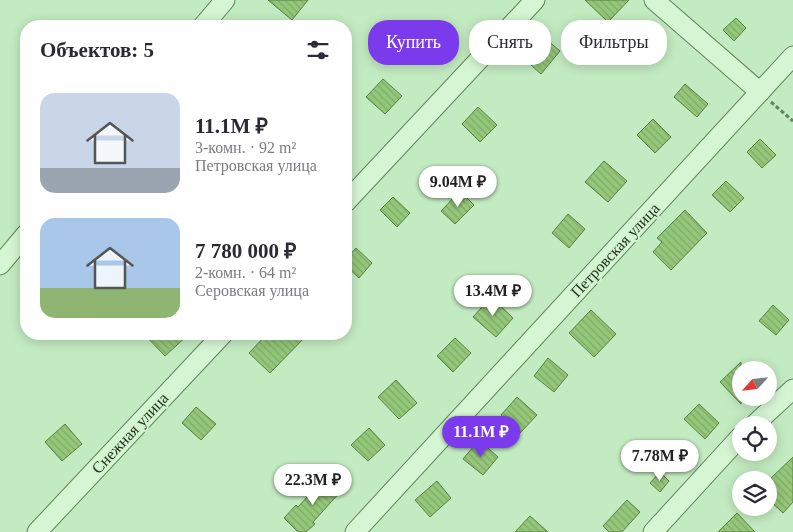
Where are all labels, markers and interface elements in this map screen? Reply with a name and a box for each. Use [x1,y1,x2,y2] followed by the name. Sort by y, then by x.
[368,20,459,65] chip: Купить
[469,20,551,65] chip: Снять
[561,20,667,65] chip: Фильтры
[304,36,332,64] icon: filters
[40,38,154,62] text: Объектов: 5
[80,113,140,173] icon: home
[195,114,268,138] text: 11.1M ₽
[195,139,296,156] text: 3-комн. · 92 m²
[195,157,317,174] text: Петровская улица
[412,166,504,208] pin: 9.04M ₽
[430,173,486,190] text: 9.04M ₽
[567,200,664,301] street label: Петровская улица
[80,238,140,298] icon: home
[195,239,296,263] text: 7 780 000 ₽
[195,264,296,281] text: 2-комн. · 64 m²
[447,274,539,317] pin: 13.4M ₽
[195,282,309,299] text: Серовская улица
[465,282,521,299] text: 13.4M ₽
[732,361,778,406] north arrow
[732,361,777,516] map controls
[88,389,172,477] street label: Снежная улица
[435,416,527,458] pin: 11.1M ₽
[732,416,777,461] button: locate
[453,423,509,440] text: 11.1M ₽
[614,440,706,482] pin: 7.78M ₽
[632,447,688,464] text: 7.78M ₽
[267,464,359,506] pin: 22.3M ₽
[285,471,341,488] text: 22.3M ₽
[732,471,777,516] button: layers

